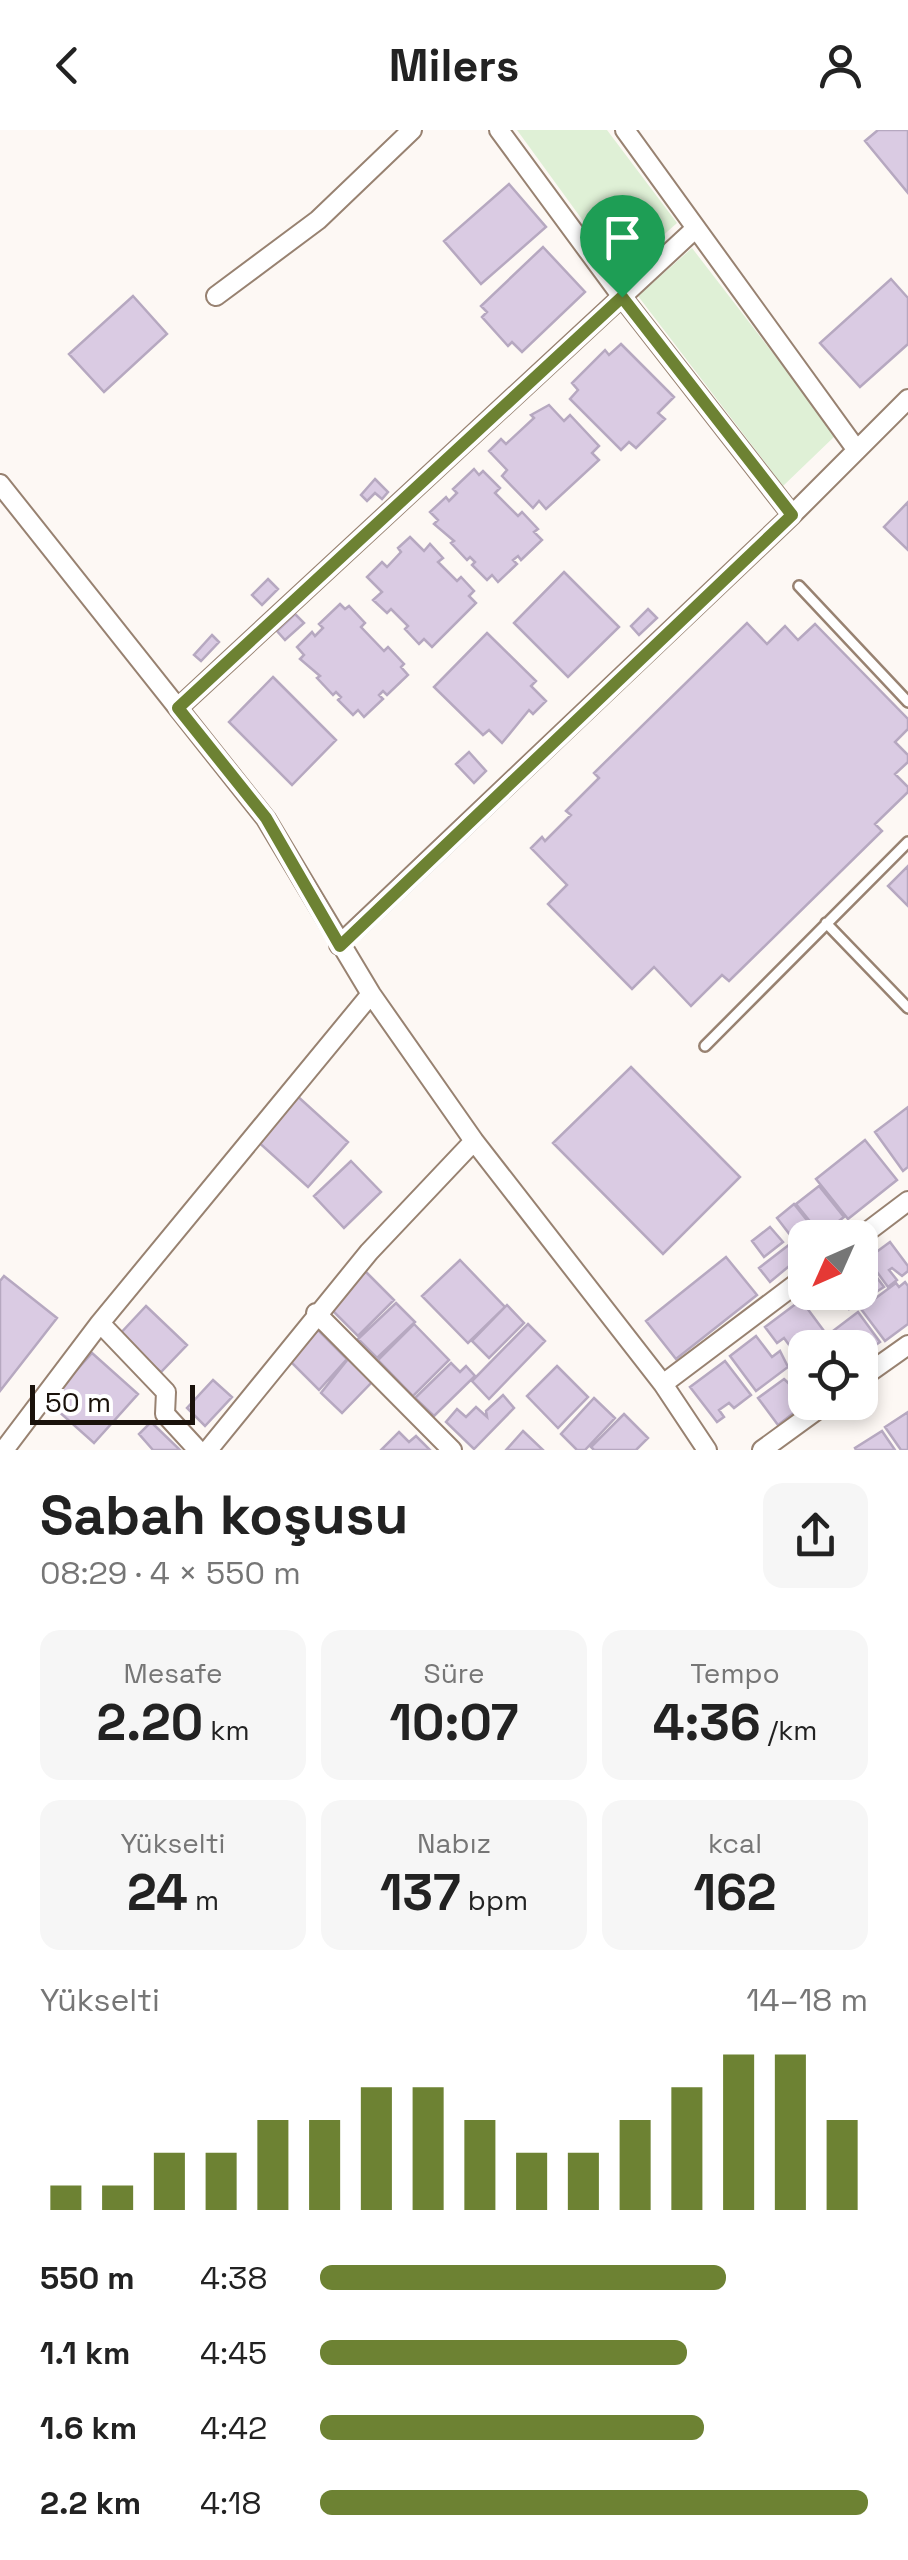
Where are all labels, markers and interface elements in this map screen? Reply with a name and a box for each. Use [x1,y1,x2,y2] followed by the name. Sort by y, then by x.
[389,37,519,94] text: Milers
[40,38,95,93] icon: back
[813,38,868,93] icon: person
[580,195,665,298] pin
[595,210,650,265] icon: arrive
[788,1220,878,1310] north arrow
[788,1220,878,1420] map controls
[788,1330,878,1420] button: locate
[30,1380,195,1424] scale bar
[45,1384,111,1420] text: 50 m
[40,1480,408,1550] text: Sabah koşusu
[763,1483,868,1588] button: share
[40,1553,301,1593] text: 08:29 · 4 × 550 m
[124,1655,222,1691] text: Mesafe
[424,1655,484,1691] text: Süre
[690,1655,780,1691] text: Tempo
[96,1691,203,1755] text: 2.20
[390,1691,519,1755] text: 10:07
[653,1691,761,1755] text: 4:36
[203,1712,250,1748] text: km
[761,1712,817,1748] text: /km
[121,1825,225,1861] text: Yükselti
[417,1825,491,1861] text: Nabız
[708,1825,762,1861] text: kcal
[127,1861,188,1925] text: 24
[380,1861,461,1925] text: 137
[694,1861,777,1925] text: 162
[188,1882,219,1918] text: m
[461,1882,528,1918] text: bpm
[40,1980,160,2020] text: Yükselti
[746,1980,868,2020] text: 14–18 m
[40,2258,135,2298] text: 550 m
[200,2258,267,2298] text: 4:38
[40,2333,130,2373] text: 1.1 km
[200,2333,267,2373] text: 4:45
[40,2408,137,2448] text: 1.6 km
[200,2408,267,2448] text: 4:42
[40,2483,141,2523] text: 2.2 km
[200,2483,261,2523] text: 4:18

